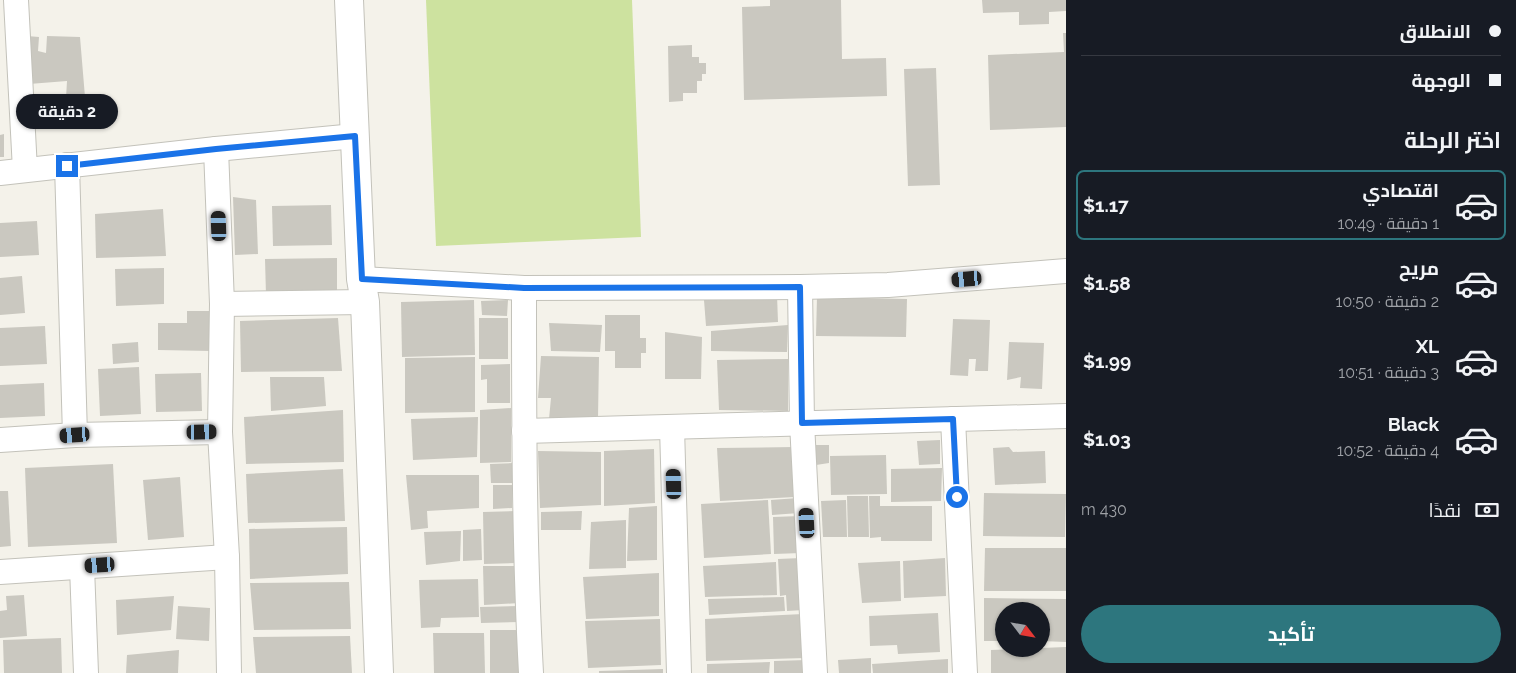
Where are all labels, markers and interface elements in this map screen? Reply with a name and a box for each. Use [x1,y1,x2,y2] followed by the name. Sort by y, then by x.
[1400,20,1471,42] text: الانطلاق
[1411,69,1471,91] text: الوجهة
[16,94,118,128] callout: 2 دقيقة
[38,102,96,121] text: 2 دقيقة
[1404,127,1501,153] text: اختر الرحلة
[56,155,78,177] route end
[1363,179,1439,201] text: اقتصادي
[1454,183,1499,228] icon: car
[1083,194,1129,216] text: $1.17
[210,211,227,241] car
[1337,214,1439,233] text: 1 دقيقة · 10:49
[1399,257,1439,279] text: مريح
[1454,261,1499,306] icon: car
[951,270,982,288] car
[1083,272,1131,294] text: $1.58
[1336,292,1439,311] text: 2 دقيقة · 10:50
[1416,335,1439,357] text: XL
[1454,339,1499,384] icon: car
[1083,350,1131,372] text: $1.99
[1338,363,1439,382] text: 3 دقيقة · 10:51
[1388,413,1439,435] text: Black
[1454,417,1499,462] icon: car
[186,424,217,440] car
[59,426,90,444] car
[1083,428,1131,450] text: $1.03
[1337,441,1439,460] text: 4 دقيقة · 10:52
[665,469,682,499] car
[946,486,968,508] route start
[1473,496,1501,524] icon: cash
[1429,499,1461,521] text: نقدًا
[1081,500,1127,519] text: 430 m
[798,508,815,538] car
[84,556,115,574] car
[995,602,1050,658] north arrow
[995,602,1050,657] map controls
[1081,605,1501,663] button: تأكيد

